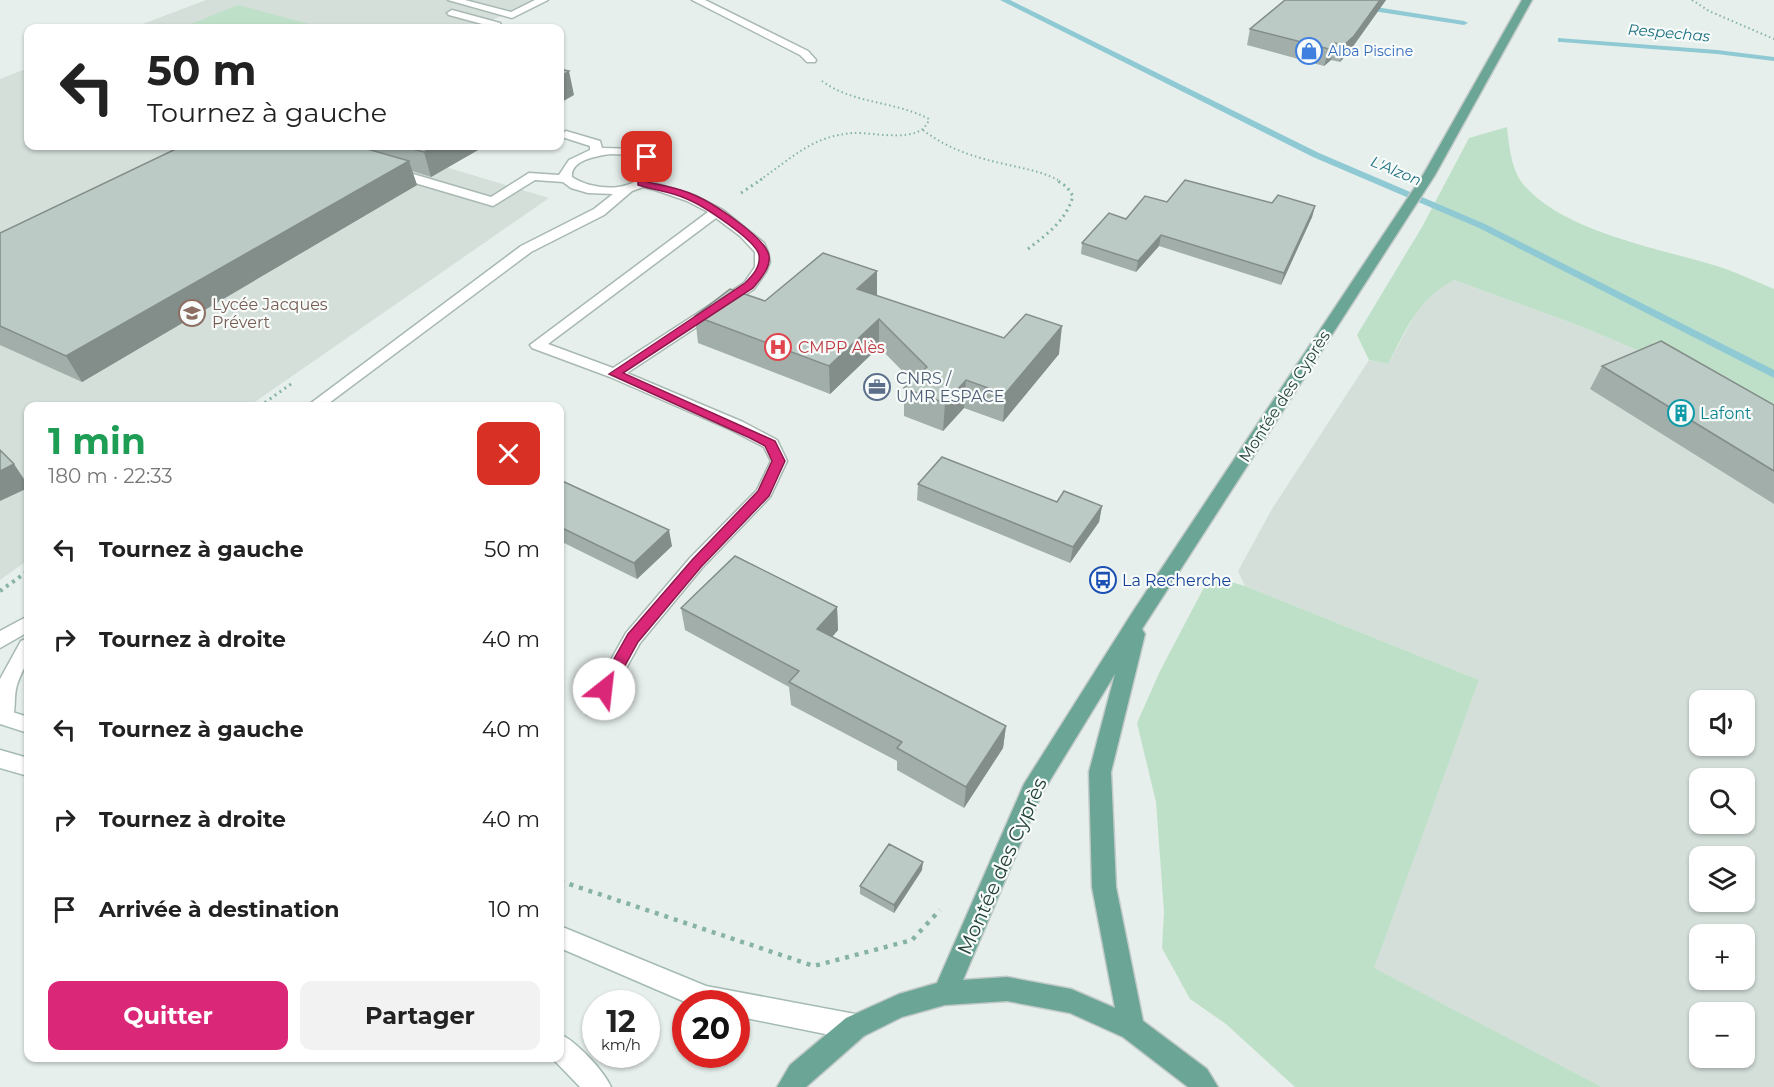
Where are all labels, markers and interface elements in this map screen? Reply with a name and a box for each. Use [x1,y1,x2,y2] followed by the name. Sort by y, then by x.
[1627,19,1712,46] water label: Respechas
[1294,36,1324,66] shop icon: Alba Piscine
[1328,42,1413,60] place label: Alba Piscine
[147,44,256,96] text: 50 m
[48,48,126,126] icon: left
[147,96,387,129] text: Tournez à gauche
[621,131,672,182] pin
[630,140,663,173] icon: arrive
[1368,151,1424,190] water label: L'Alzon
[212,295,328,332] place label: Lycée Jacques Prévert
[177,298,207,328] school or university icon: Lycée Jacques Prévert
[1235,327,1334,466] street label: Montée des Cyprès
[763,332,793,362] hospital icon: CMPP Alès
[798,338,885,357] place label: CMPP Alès
[896,369,1004,406] place label: CNRS / UMR ESPACE
[862,372,892,402] office icon: CNRS / UMR ESPACE
[1666,398,1696,428] building icon: Lafont
[1700,404,1752,423] place label: Lafont
[48,419,146,463] text: 1 min
[477,422,540,485] button: close
[48,464,173,488] text: 180 m · 22:33
[48,533,81,566] icon: left
[99,536,304,563] text: Tournez à gauche
[484,536,540,563] text: 50 m
[1088,565,1118,595] bus stop icon: La Recherche
[1122,571,1231,590] place label: La Recherche
[48,623,81,656] icon: right
[99,626,286,653] text: Tournez à droite
[482,626,540,653] text: 40 m
[572,657,636,721] position arrow
[1689,690,1755,1068] map controls
[1689,690,1755,756] button: sound
[48,713,81,746] icon: left
[99,716,304,743] text: Tournez à gauche
[482,716,540,743] text: 40 m
[1689,768,1755,834] button: search
[952,774,1052,958] street label: Montée des Cyprès
[48,803,81,836] icon: right
[99,806,286,833] text: Tournez à droite
[482,806,540,833] text: 40 m
[1689,846,1755,912] button: layers
[48,893,81,926] icon: arrive
[99,896,339,923] text: Arrivée à destination
[488,896,540,923] text: 10 m
[1689,924,1755,990] button: +
[48,981,288,1050] button: Quitter
[300,981,540,1050] button: Partager
[672,990,750,1068] speed limit sign: 20
[1689,1002,1755,1068] button: −
[606,1003,636,1040] text: 12
[601,1035,641,1054] text: km/h

